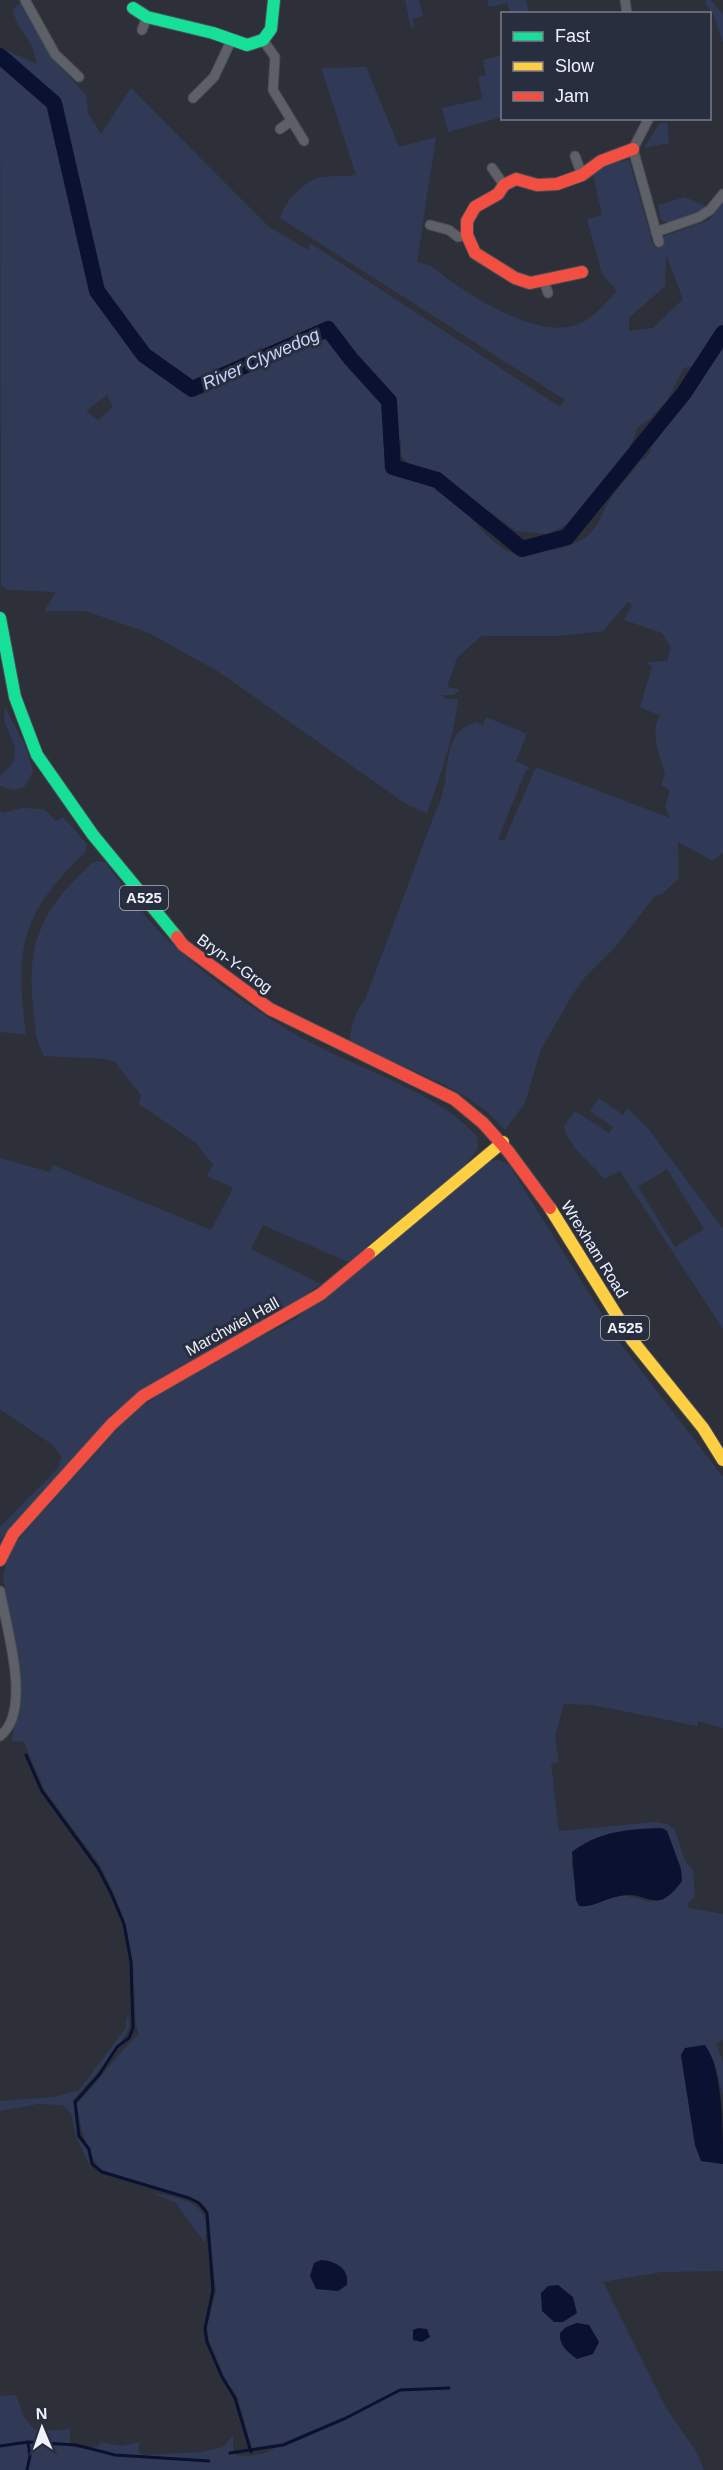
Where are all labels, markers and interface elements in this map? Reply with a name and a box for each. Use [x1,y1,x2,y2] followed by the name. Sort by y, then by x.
[501,12,711,120] legend
[555,26,590,46] text: Fast
[555,56,595,76] text: Slow
[555,86,589,106] text: Jam
[199,324,323,394] water label: River Clywedog
[120,886,168,910] road number: A525
[194,931,275,996] street label: Bryn-Y-Grog
[558,1198,631,1301] street label: Wrexham Road
[183,1294,282,1359] street label: Marchwiel Hall
[601,1316,649,1340] road number: A525
[12,2398,72,2458] north arrow
[35,2405,48,2422] text: N

